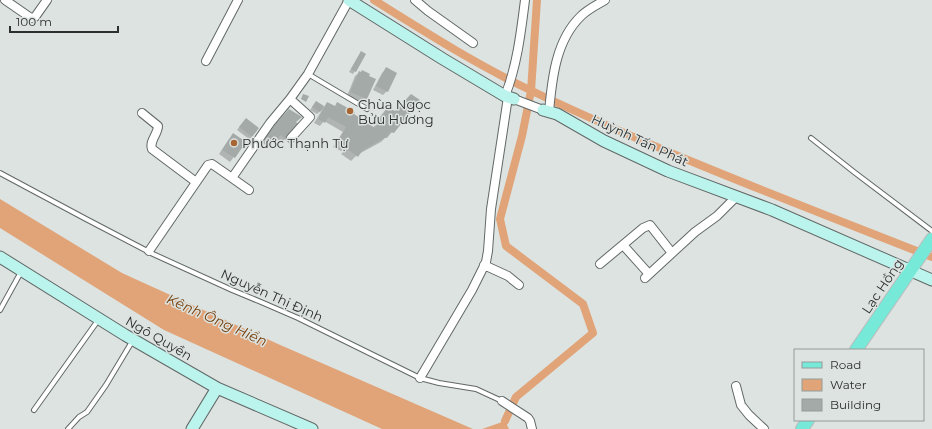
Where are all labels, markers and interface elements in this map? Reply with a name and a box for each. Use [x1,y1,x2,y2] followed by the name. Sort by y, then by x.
[10,8,118,34] scale bar
[16,14,52,29] text: 100 m
[358,96,434,127] place label: Chùa Ngọc Bửu Hương
[345,106,355,116] marker: Chùa Ngọc Bửu Hương
[589,110,691,170] street label: Huỳnh Tấn Phát
[242,135,349,151] place label: Phước Thạnh Tự
[229,138,239,148] marker: Phước Thạnh Tự
[858,256,906,316] street label: Lạc Hồng
[218,265,326,325] street label: Nguyễn Thị Định
[164,290,270,350] water label: Kênh Ông Hiển
[123,313,195,363] street label: Ngô Quyền
[794,349,924,421] legend
[830,357,861,372] text: Road
[830,377,867,392] text: Water
[830,397,881,412] text: Building

